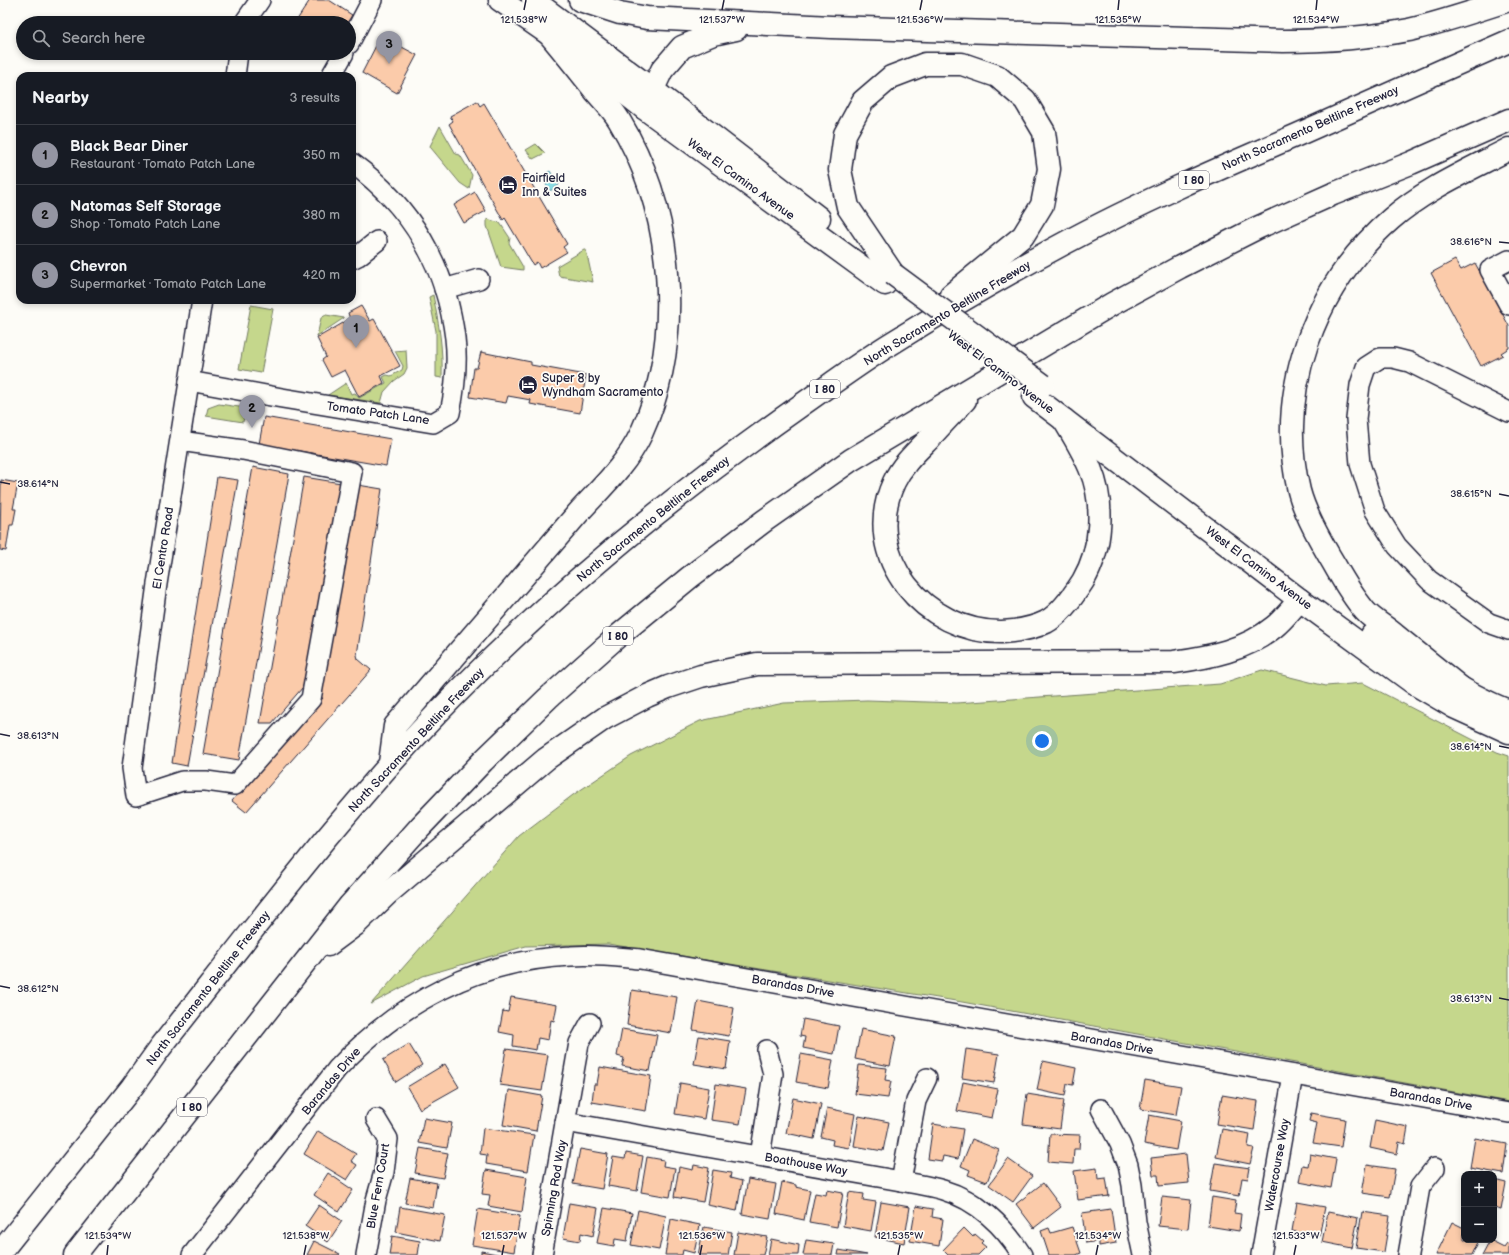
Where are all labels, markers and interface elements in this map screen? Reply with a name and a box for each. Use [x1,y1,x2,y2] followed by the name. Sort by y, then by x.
[501,14,547,26] text: 121.538°W
[699,14,745,26] text: 121.537°W
[897,14,943,26] text: 121.536°W
[1095,14,1141,26] text: 121.535°W
[1293,14,1339,26] text: 121.534°W
[16,16,356,60] search box
[30,27,52,49] icon: search
[62,29,145,48] text: Search here
[376,31,402,64] pin: 3
[1219,82,1402,174] street label: North Sacramento Beltline Freeway
[32,88,89,108] text: Nearby
[289,90,340,106] text: 3 results
[684,135,797,223] street label: West El Camino Avenue
[70,137,188,156] text: Black Bear Diner
[42,147,48,163] text: 1
[303,147,340,163] text: 350 m
[70,156,255,172] text: Restaurant · Tomato Patch Lane
[522,171,587,200] place label: Fairfield Inn & Suites
[1179,171,1209,189] road number: I 80
[497,174,519,196] hotel icon: Fairfield Inn & Suites
[70,197,221,216] text: Natomas Self Storage
[41,207,49,223] text: 2
[303,207,340,223] text: 380 m
[70,216,220,232] text: Shop · Tomato Patch Lane
[1450,236,1492,248] text: 38.616°N
[70,257,127,276] text: Chevron
[861,257,1034,369] street label: North Sacramento Beltline Freeway
[41,267,49,283] text: 3
[302,267,340,283] text: 420 m
[70,276,266,292] text: Supermarket · Tomato Patch Lane
[343,315,369,348] pin: 1
[945,328,1057,417] street label: West El Camino Avenue
[542,371,664,400] place label: Super 8 by Wyndham Sacramento
[517,374,539,396] hotel icon: Super 8 by Wyndham Sacramento
[810,380,840,398] road number: I 80
[239,395,265,428] pin: 2
[326,399,430,428] street label: Tomato Patch Lane
[574,453,733,586] street label: North Sacramento Beltline Freeway
[17,478,59,490] text: 38.614°N
[1450,488,1492,500] text: 38.615°N
[150,506,177,590] street label: El Centro Road
[1203,524,1315,613] street label: West El Camino Avenue
[603,627,633,645] road number: I 80
[345,665,488,816] street label: North Sacramento Beltline Freeway
[17,730,59,742] text: 38.613°N
[1032,731,1052,751] your location
[1450,741,1492,753] text: 38.614°N
[143,908,274,1069] street label: North Sacramento Beltline Freeway
[750,972,835,1001] street label: Barandas Drive
[17,983,59,995] text: 38.612°N
[1450,993,1492,1005] text: 38.613°N
[1069,1029,1154,1058] street label: Barandas Drive
[299,1044,364,1118] street label: Barandas Drive
[1388,1085,1473,1114] street label: Barandas Drive
[177,1098,207,1116] road number: I 80
[1262,1117,1293,1213] street label: Watercourse Way
[539,1138,570,1238] street label: Spinning Rod Way
[364,1142,393,1230] street label: Blue Fern Court
[763,1150,849,1179] street label: Boathouse Way
[1461,1171,1497,1243] map controls
[1461,1171,1497,1207] button: +
[1461,1207,1497,1243] button: −
[85,1230,131,1242] text: 121.539°W
[283,1230,329,1242] text: 121.538°W
[481,1230,527,1242] text: 121.537°W
[679,1230,725,1242] text: 121.536°W
[877,1230,923,1242] text: 121.535°W
[1075,1230,1121,1242] text: 121.534°W
[1273,1230,1320,1242] text: 121.533°W

